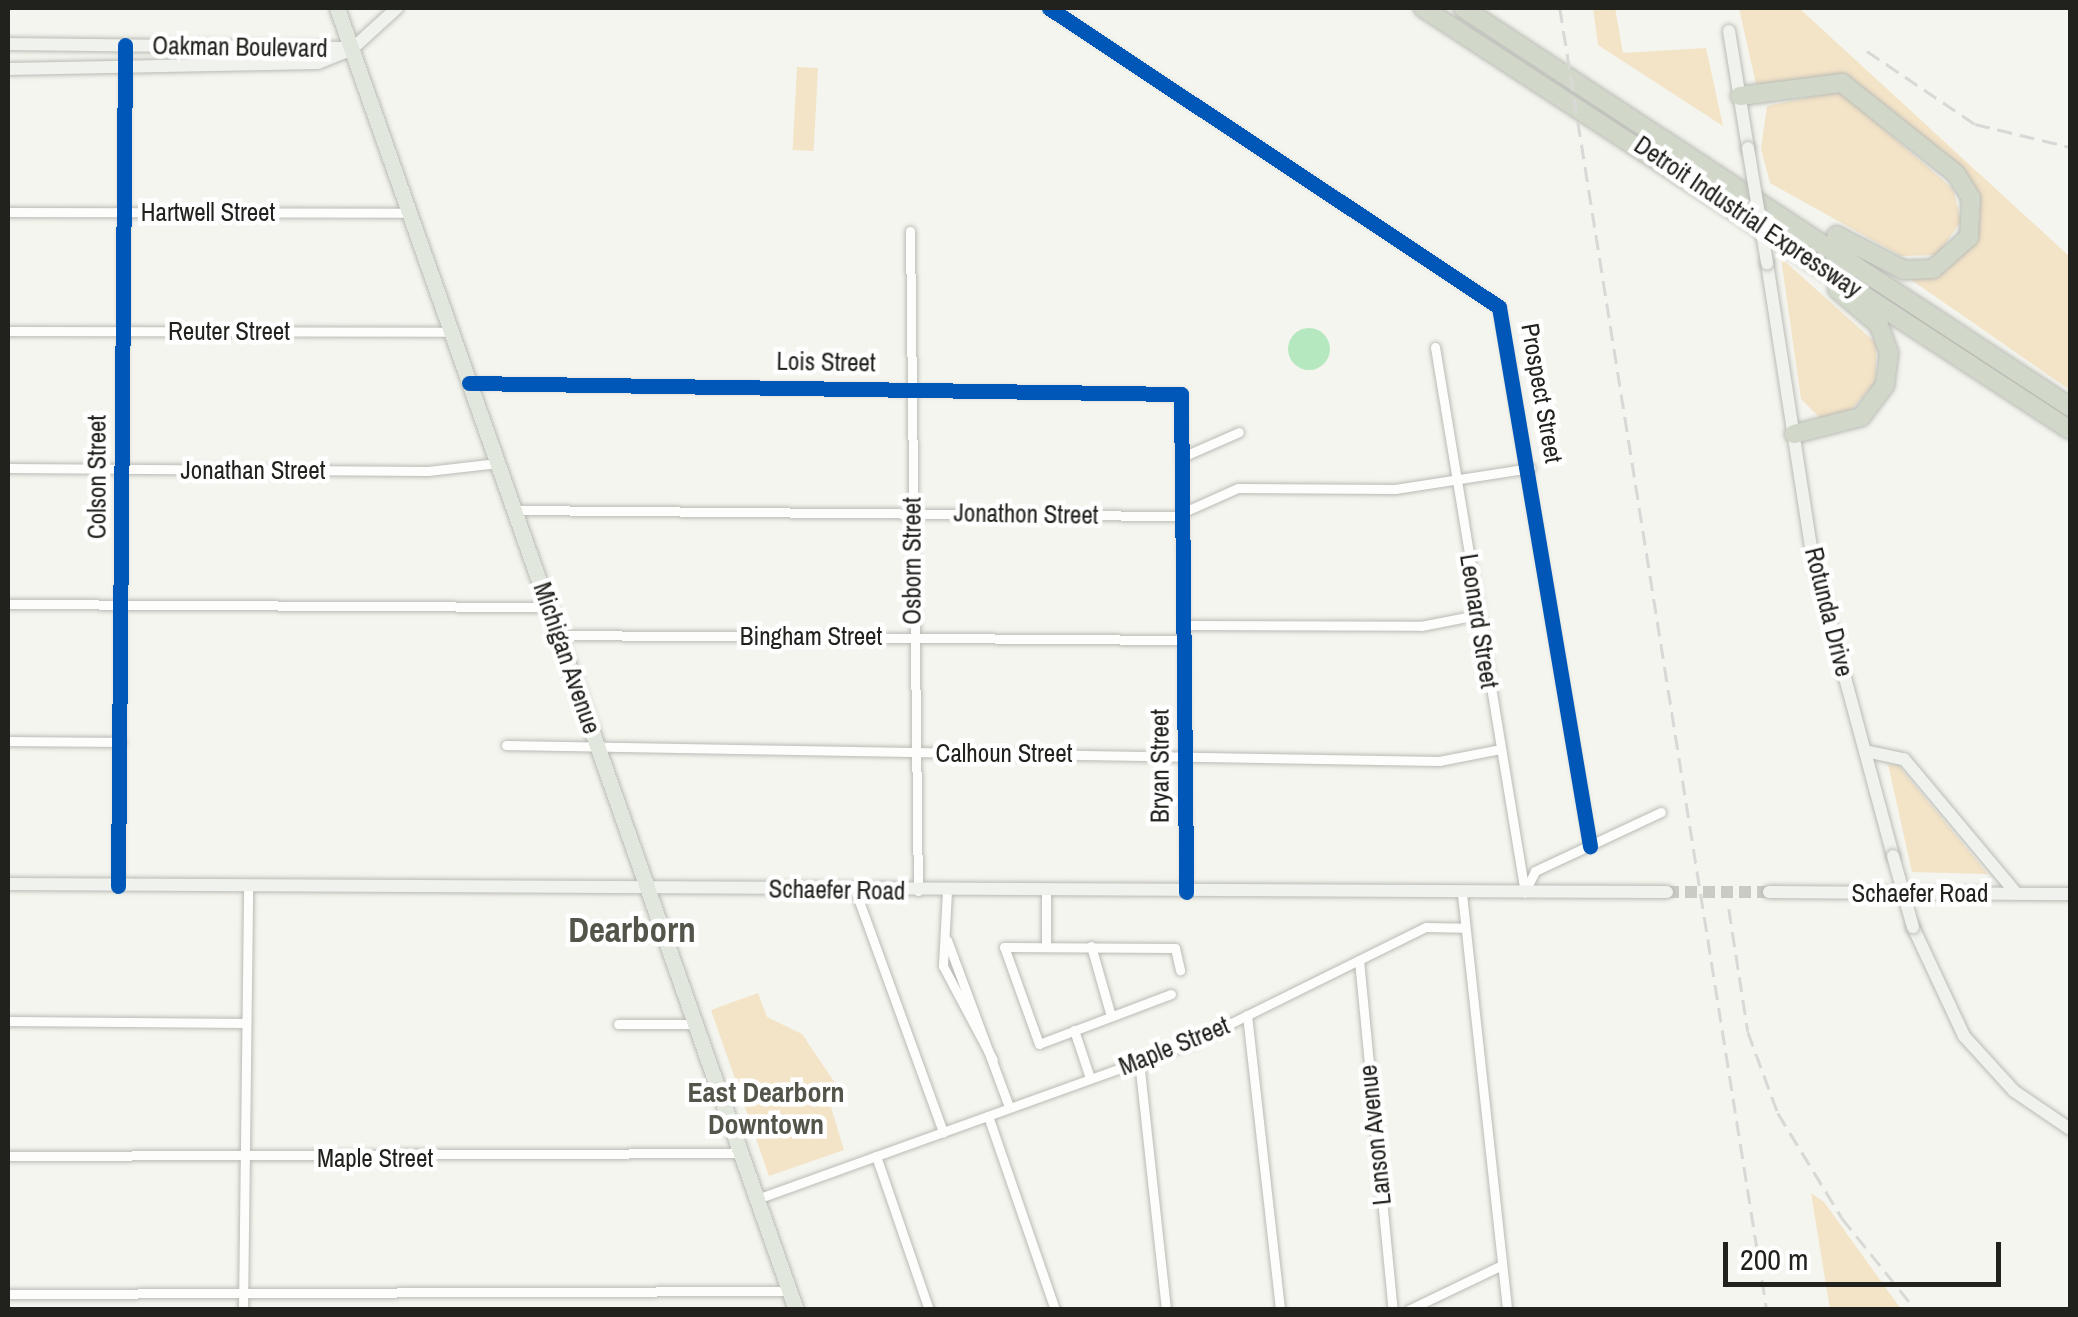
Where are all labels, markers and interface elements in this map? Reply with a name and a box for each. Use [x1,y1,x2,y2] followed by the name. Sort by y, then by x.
[152,30,328,64] street label: Oakman Boulevard
[1629,130,1867,304] street label: Detroit Industrial Expressway
[141,197,275,227] street label: Hartwell Street
[168,316,290,346] street label: Reuter Street
[1515,321,1569,465] street label: Prospect Street
[776,346,876,378] street label: Lois Street
[82,415,112,539] street label: Colson Street
[181,455,325,485] street label: Jonathan Street
[897,497,927,625] street label: Osborn Street
[953,498,1099,530] street label: Jonathon Street
[1798,544,1860,680] street label: Rotunda Drive
[1454,552,1504,690] street label: Leonard Street
[527,578,607,738] street label: Michigan Avenue
[740,621,882,651] street label: Bingham Street
[1145,709,1175,823] street label: Bryan Street
[936,738,1072,768] street label: Calhoun Street
[768,874,906,906] street label: Schaefer Road
[1852,878,1988,908] street label: Schaefer Road
[568,909,696,951] district label: Dearborn
[1114,1010,1234,1082] street label: Maple Street
[1353,1063,1397,1207] street label: Lanson Avenue
[688,1075,844,1141] district label: East Dearborn Downtown
[317,1143,433,1173] street label: Maple Street
[1728,1222,2006,1284] scale bar
[1740,1239,1808,1279] text: 200 m

